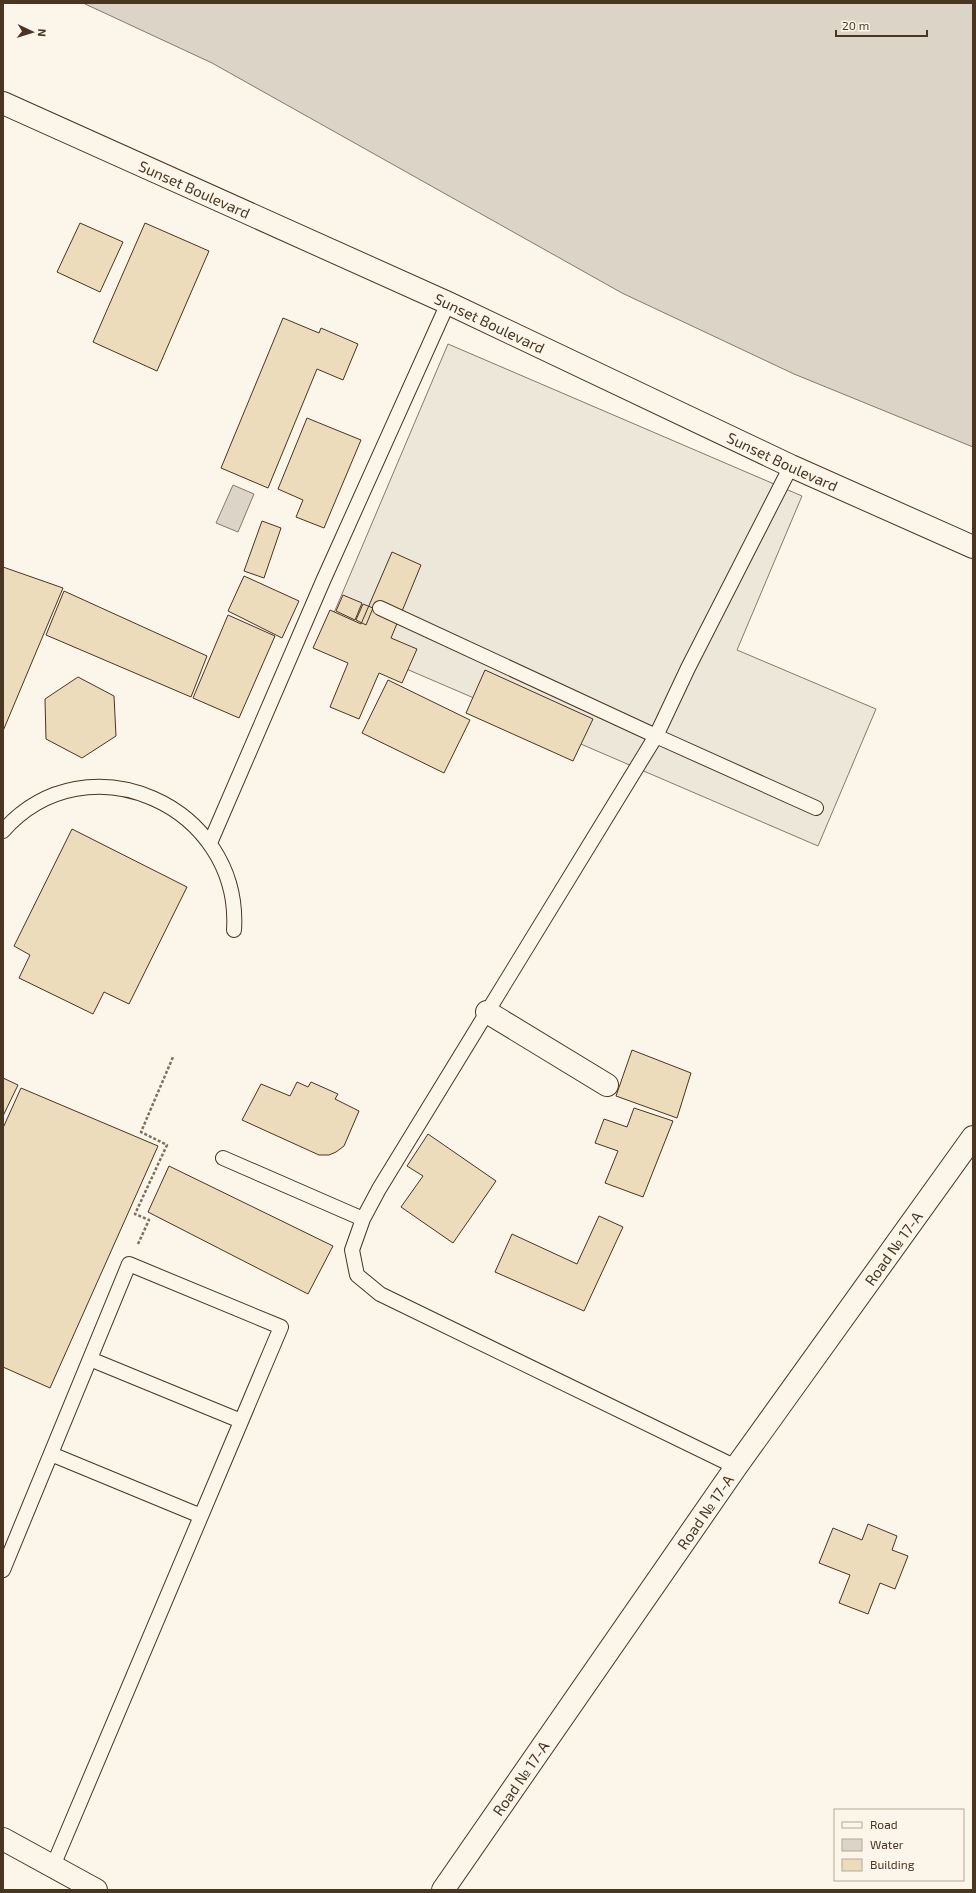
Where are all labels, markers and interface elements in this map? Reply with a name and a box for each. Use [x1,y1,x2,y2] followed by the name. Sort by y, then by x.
[12,12,52,52] north arrow
[836,12,927,38] scale bar
[842,18,869,32] text: 20 m
[36,28,49,37] text: N
[136,156,253,222] street label: Sunset Boulevard
[432,289,548,357] street label: Sunset Boulevard
[724,428,841,495] street label: Sunset Boulevard
[861,1207,926,1289] street label: Road № 17-A
[673,1471,737,1553] street label: Road № 17-A
[488,1737,553,1819] street label: Road № 17-A
[834,1809,964,1881] legend
[870,1817,898,1831] text: Road
[870,1837,904,1851] text: Water
[870,1857,915,1871] text: Building

